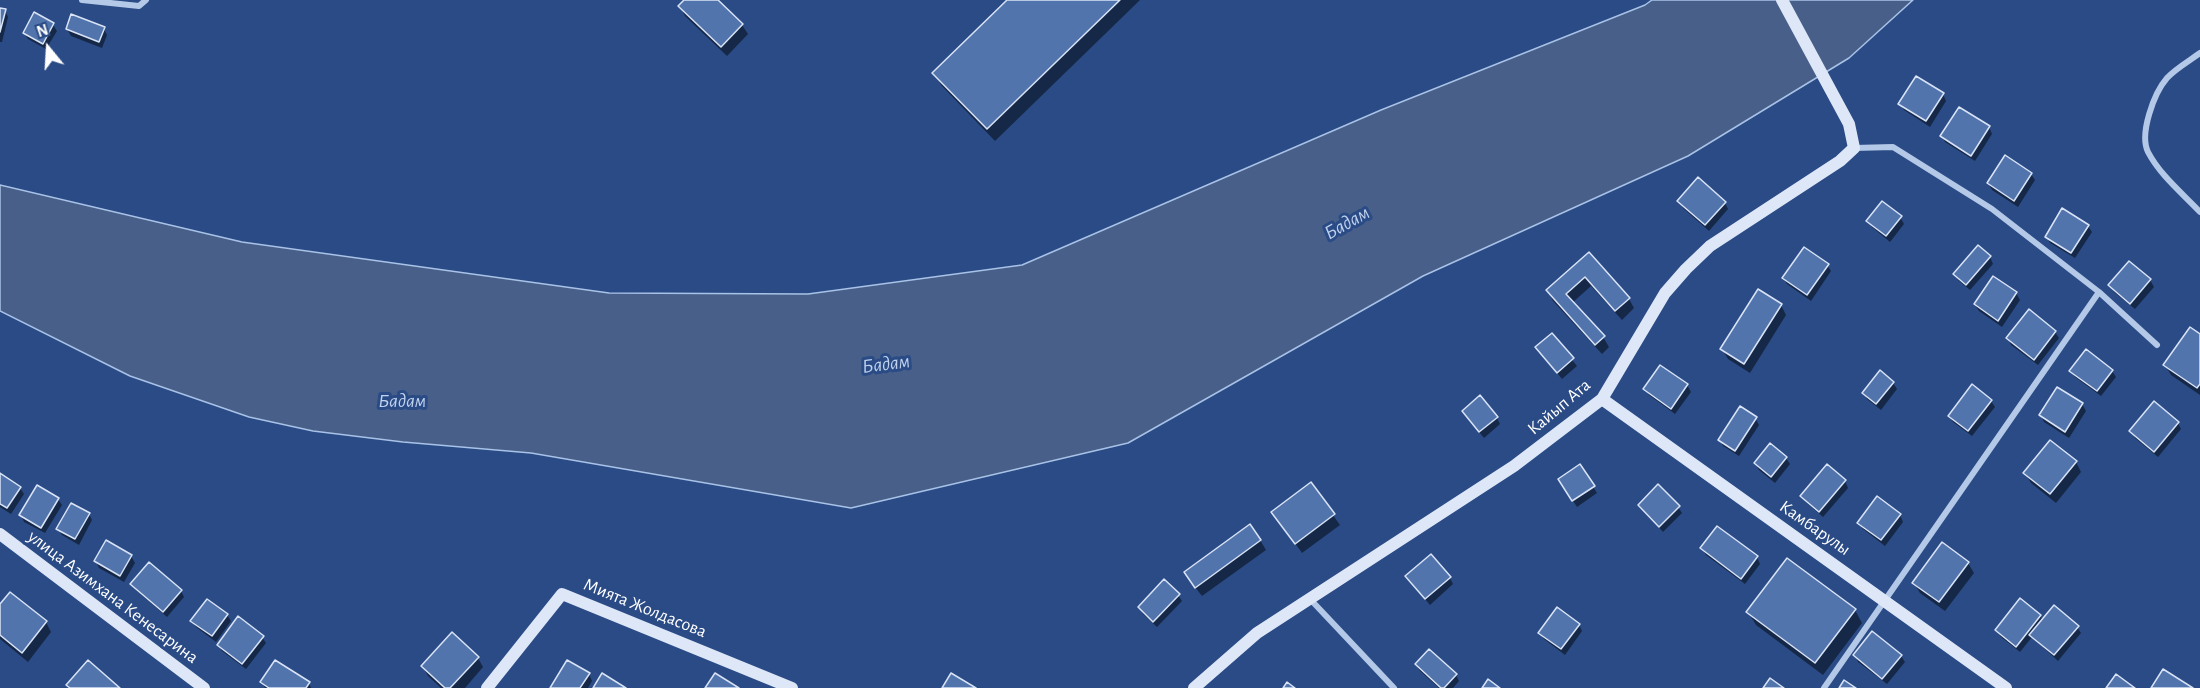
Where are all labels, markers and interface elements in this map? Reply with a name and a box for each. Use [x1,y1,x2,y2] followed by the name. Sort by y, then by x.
[18,18,78,78] north arrow
[35,22,50,40] text: N
[1320,201,1374,245] water label: Бадам
[861,349,911,379] water label: Бадам
[1523,374,1595,440] street label: Кайып Ата
[378,389,426,413] water label: Бадам
[1775,496,1855,560] street label: Камбарулы
[23,526,203,668] street label: улица Азимхана Кенесарина
[580,573,710,643] street label: Мията Жолдасова

